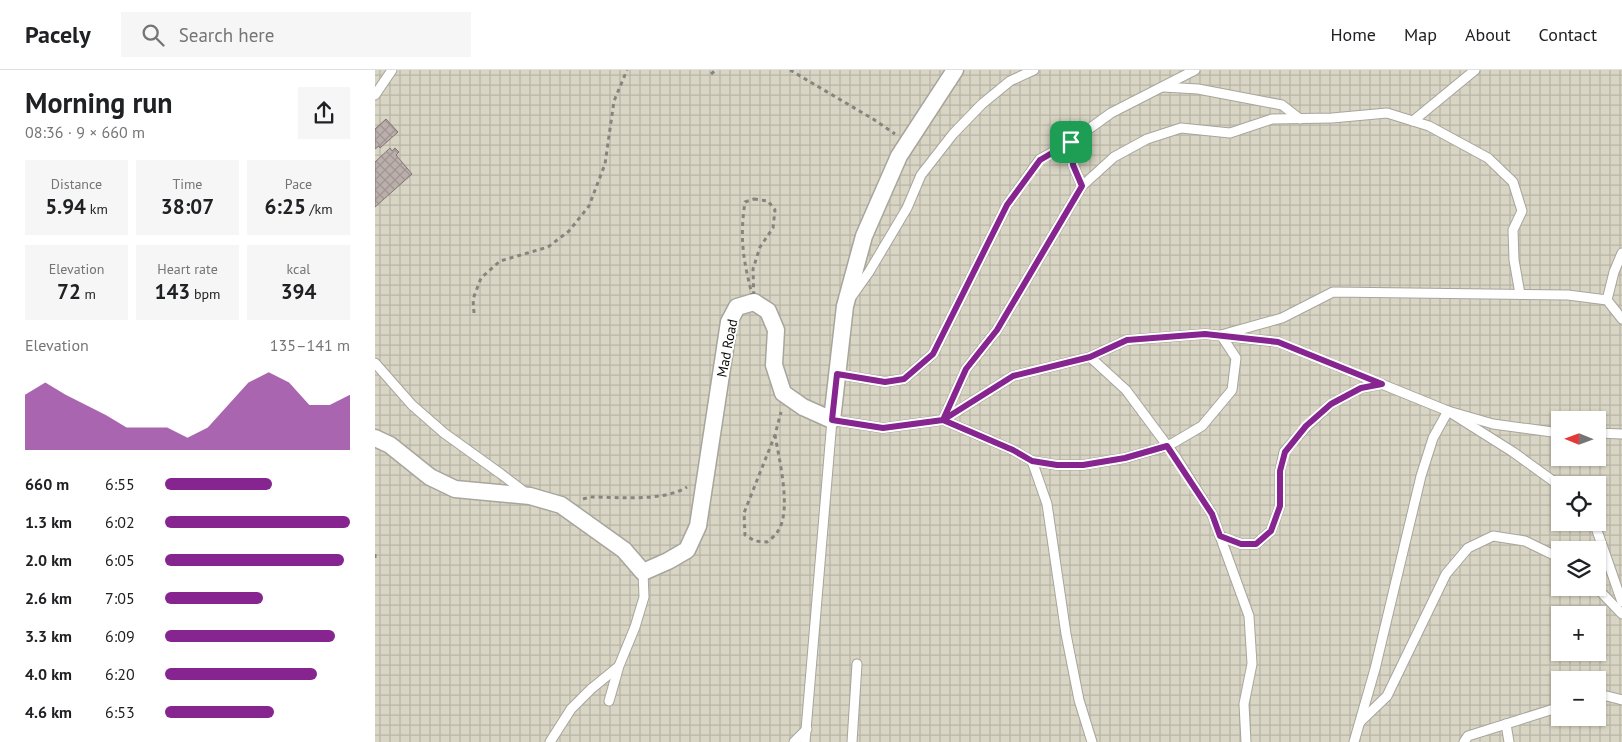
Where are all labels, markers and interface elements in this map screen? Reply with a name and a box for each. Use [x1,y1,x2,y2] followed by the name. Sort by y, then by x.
[121,12,471,57] search box
[25,19,91,50] text: Pacely
[139,21,167,49] icon: search
[179,23,274,47] text: Search here
[1330,23,1376,46] text: Home
[1404,23,1437,46] text: Map
[1465,23,1511,46] text: About
[1539,23,1597,46] text: Contact
[25,84,173,121] text: Morning run
[298,87,350,139] button: share
[1050,121,1092,163] pin
[25,122,145,142] text: 08:36 · 9 × 660 m
[1057,128,1085,156] icon: arrive
[51,175,102,193] text: Distance
[172,175,203,193] text: Time
[285,175,312,193] text: Pace
[45,193,86,220] text: 5.94
[161,193,214,220] text: 38:07
[264,193,306,220] text: 6:25
[86,200,108,218] text: km
[306,200,333,218] text: /km
[49,260,104,278] text: Elevation
[157,260,218,278] text: Heart rate
[287,260,310,278] text: kcal
[57,278,81,305] text: 72
[155,278,190,305] text: 143
[281,278,316,305] text: 394
[81,285,96,303] text: m
[190,285,220,303] text: bpm
[713,317,741,379] street label: Mad Road
[25,335,89,355] text: Elevation
[270,335,350,355] text: 135–141 m
[1551,411,1606,466] north arrow
[1551,411,1606,726] map controls
[25,474,69,494] text: 660 m
[105,474,135,494] text: 6:55
[1551,476,1606,531] button: locate
[25,512,72,532] text: 1.3 km
[105,512,135,532] text: 6:02
[1551,541,1606,596] button: layers
[25,550,72,570] text: 2.0 km
[105,550,135,570] text: 6:05
[25,588,72,608] text: 2.6 km
[105,588,135,608] text: 7:05
[1551,606,1606,661] button: +
[25,626,72,646] text: 3.3 km
[105,626,135,646] text: 6:09
[25,664,72,684] text: 4.0 km
[105,664,135,684] text: 6:20
[1551,671,1606,726] button: −
[25,702,72,722] text: 4.6 km
[105,702,135,722] text: 6:53

